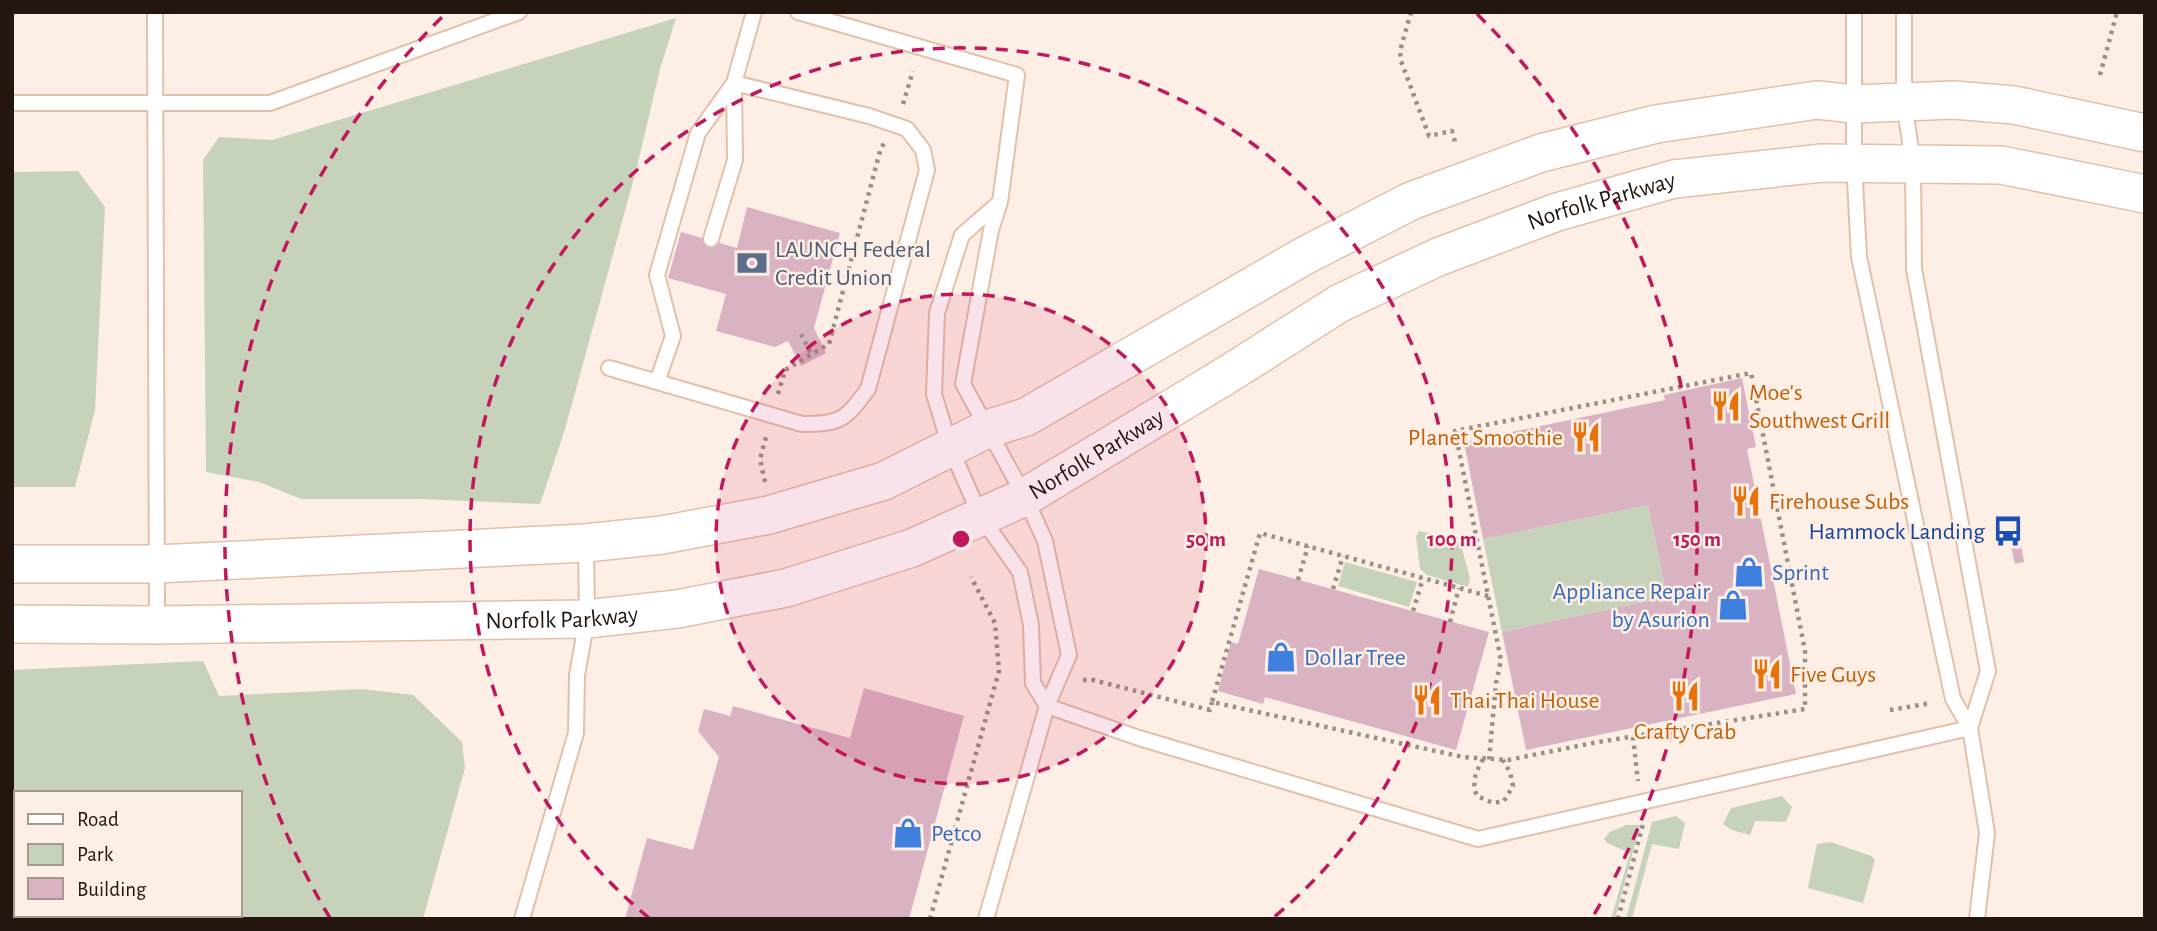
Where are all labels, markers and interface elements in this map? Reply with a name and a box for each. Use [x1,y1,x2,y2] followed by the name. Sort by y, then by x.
[1524,168,1678,235] street label: Norfolk Parkway
[775,238,931,290] place label: LAUNCH Federal Credit Union
[735,246,769,280] bank icon: LAUNCH Federal Credit Union
[1749,381,1890,433] place label: Moe's Southwest Grill
[1709,389,1743,423] restaurant icon: Moe's Southwest Grill
[1025,405,1168,505] street label: Norfolk Parkway
[1569,420,1603,454] restaurant icon: Planet Smoothie
[1408,426,1563,450] place label: Planet Smoothie
[1729,484,1763,518] restaurant icon: Firehouse Subs
[1769,490,1909,514] place label: Firehouse Subs
[1991,514,2025,548] bus stop icon: Hammock Landing
[1809,520,1985,544] place label: Hammock Landing
[949,527,973,551] centre of rings
[1186,529,1226,550] text: 50 m
[1427,529,1477,550] text: 100 m
[1673,529,1721,550] text: 150 m
[1732,555,1766,589] shop icon: Sprint
[1772,561,1829,585] place label: Sprint
[1553,580,1710,632] place label: Appliance Repair by Asurion
[1716,588,1750,622] shop icon: Appliance Repair by Asurion
[485,602,640,633] street label: Norfolk Parkway
[1264,640,1298,674] shop icon: Dollar Tree
[1304,646,1406,670] place label: Dollar Tree
[1750,657,1784,691] restaurant icon: Five Guys
[1790,663,1876,687] place label: Five Guys
[1668,679,1702,713] restaurant icon: Crafty Crab
[1410,683,1444,717] restaurant icon: Thai Thai House
[1450,689,1600,713] place label: Thai Thai House
[1634,720,1736,744] place label: Crafty Crab
[14,791,242,917] legend
[77,809,119,830] text: Road
[891,816,925,850] shop icon: Petco
[931,822,982,846] place label: Petco
[77,844,114,865] text: Park
[77,879,147,900] text: Building

